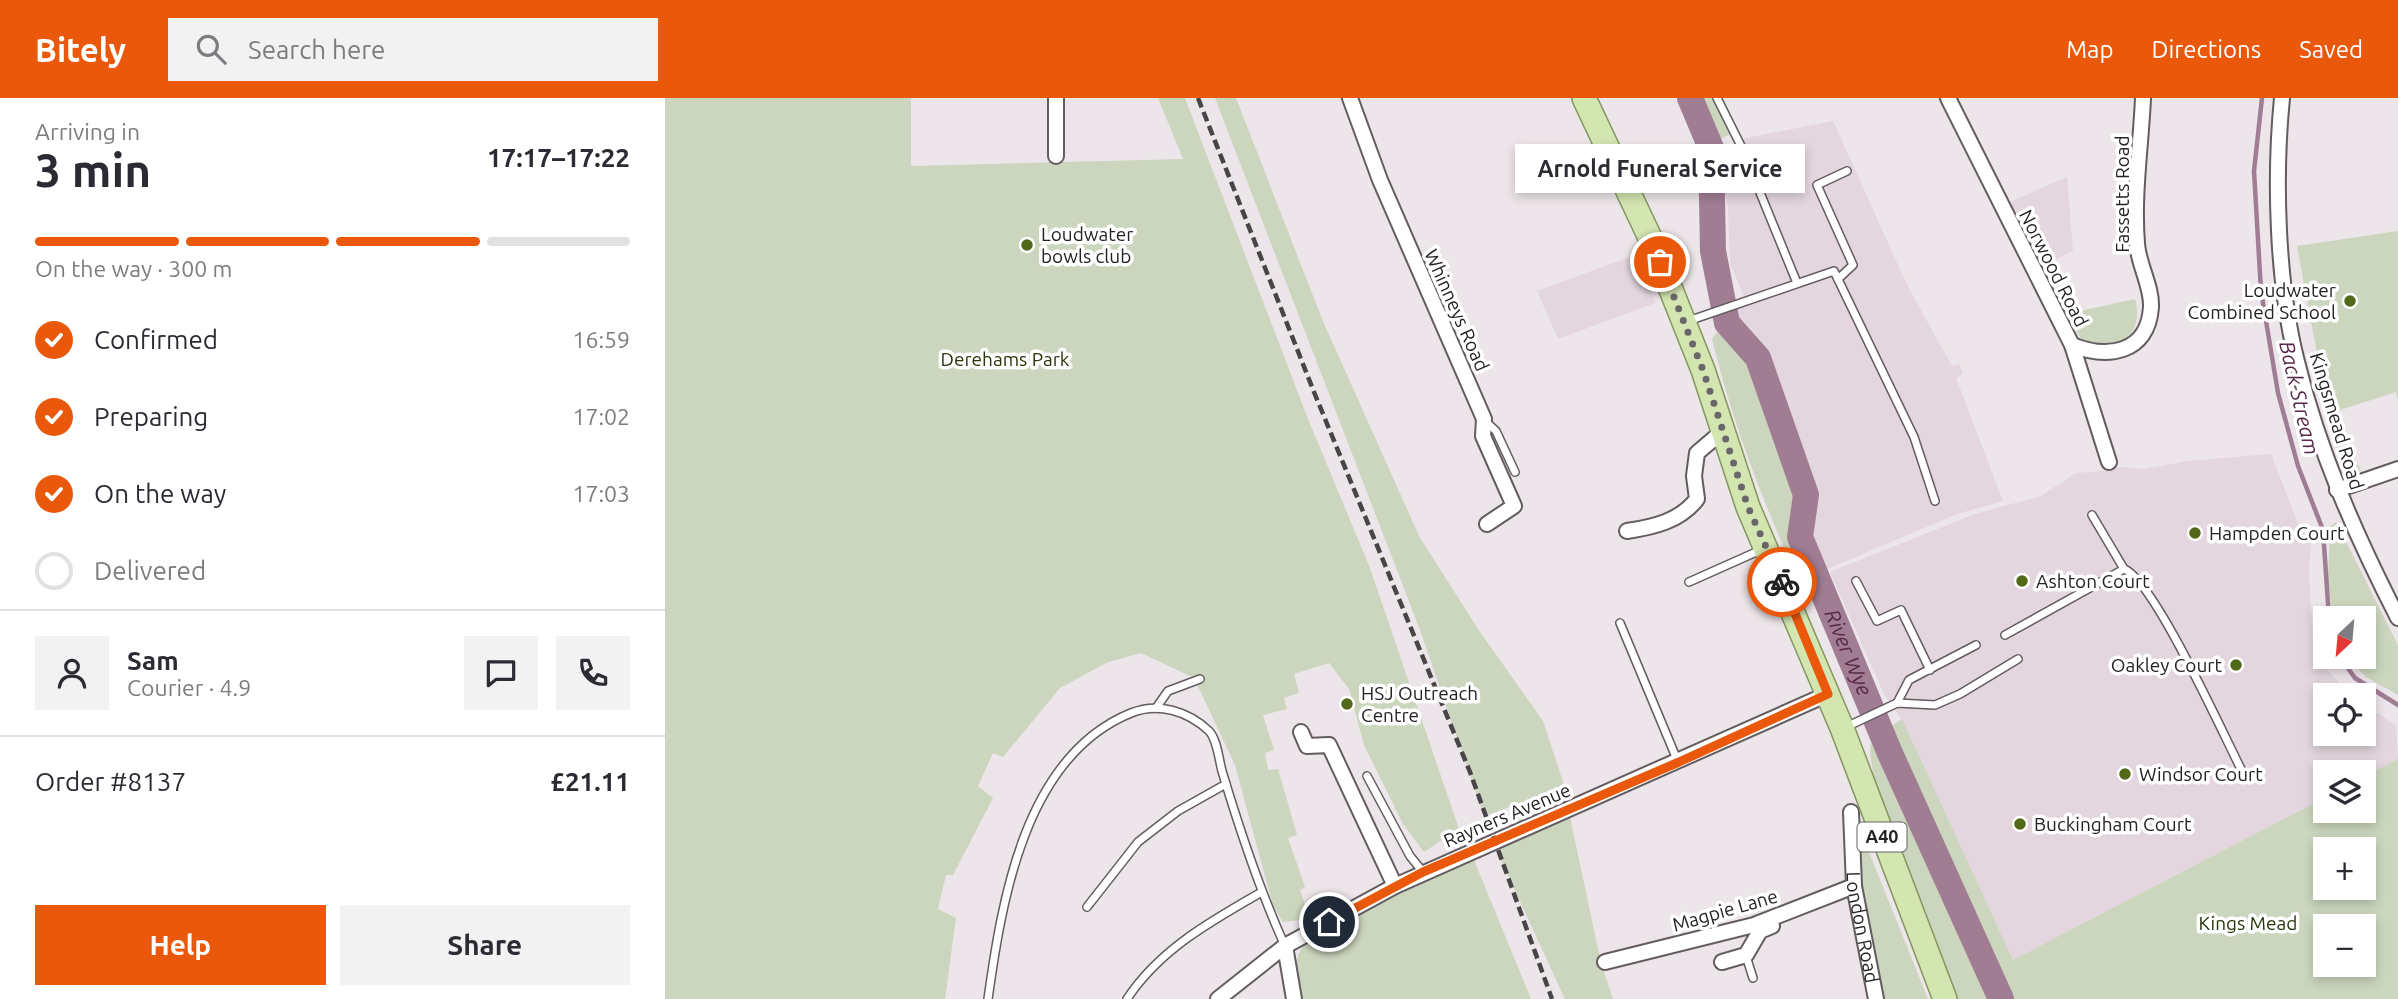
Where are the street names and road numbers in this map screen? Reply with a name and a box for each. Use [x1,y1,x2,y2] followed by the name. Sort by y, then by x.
[2111,135,2133,253] street label: Fassetts Road
[2015,206,2093,330] street label: Norwood Road
[1420,246,1494,374] street label: Whinneys Road
[2306,350,2368,492] street label: Kingsmead Road
[1440,778,1574,852] street label: Rayners Avenue
[1857,822,1907,852] road number: A40
[1842,871,1884,985] street label: London Road
[1670,884,1780,936] street label: Magpie Lane

